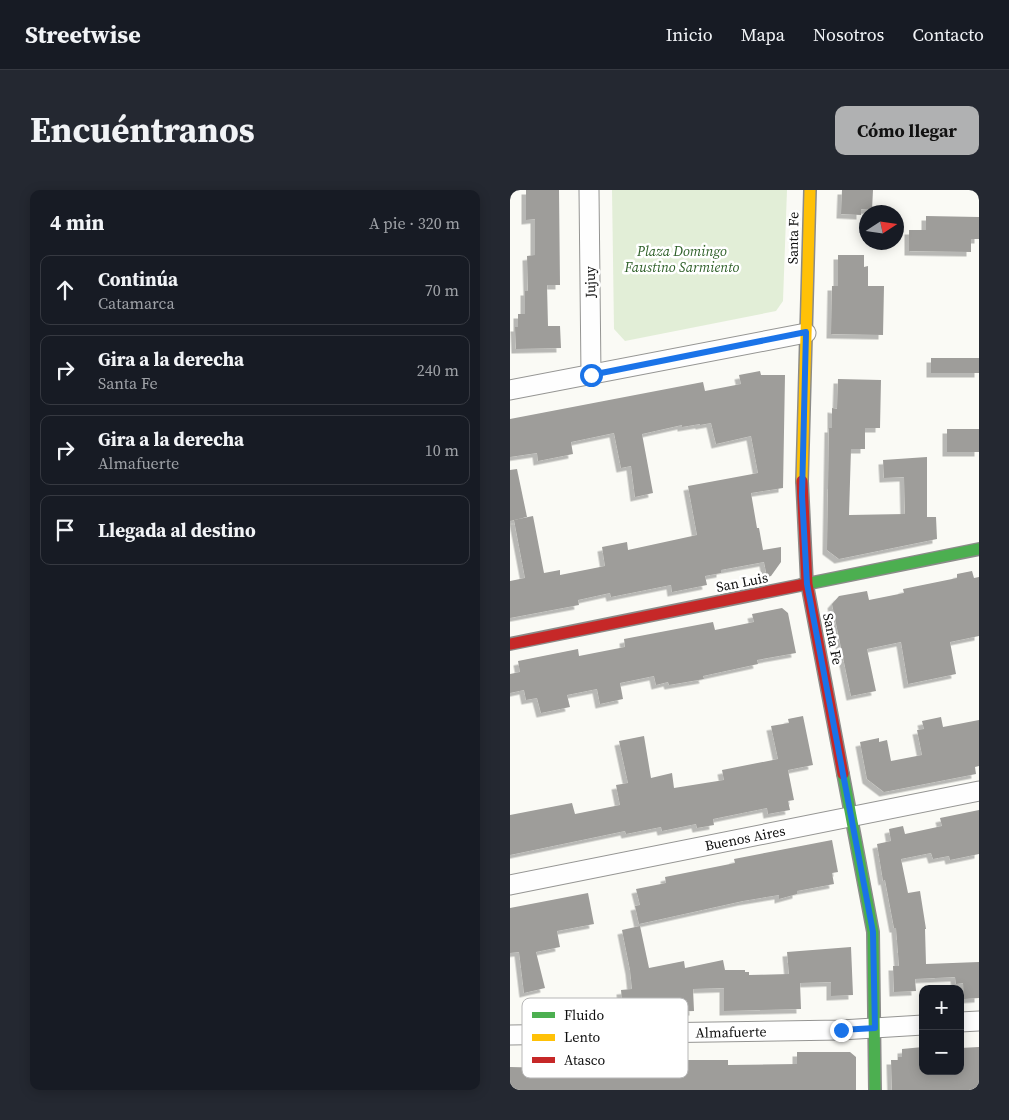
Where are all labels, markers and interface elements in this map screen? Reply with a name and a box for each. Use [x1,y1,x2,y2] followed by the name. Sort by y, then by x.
[25,18,141,51] text: Streetwise
[666,22,713,47] text: Inicio
[741,22,785,47] text: Mapa
[813,22,884,47] text: Nosotros
[912,22,984,47] text: Contacto
[30,106,255,154] text: Encuéntranos
[835,106,979,155] button: Cómo llegar
[859,205,904,250] north arrow
[50,208,105,237] text: 4 min
[369,212,460,234] text: A pie · 320 m
[783,212,803,264] street label: Santa Fe
[624,241,740,277] park label: Plaza Domingo Faustino Sarmiento
[580,265,600,299] street label: Jujuy
[98,266,178,292] text: Continúa
[51,276,79,304] icon: ahead
[425,279,459,301] text: 70 m
[98,292,175,314] text: Catamarca
[98,346,244,372] text: Gira a la derecha
[51,356,79,384] icon: right
[417,359,459,381] text: 240 m
[580,364,603,387] route start
[98,372,158,394] text: Santa Fe
[98,426,244,452] text: Gira a la derecha
[51,436,79,464] icon: right
[425,439,459,461] text: 10 m
[98,452,179,474] text: Almafuerte
[51,516,79,544] icon: arrive
[98,517,256,543] text: Llegada al destino
[714,567,770,597] street label: San Luis
[818,611,848,667] street label: Santa Fe
[703,820,787,856] street label: Buenos Aires
[919,985,964,1075] map controls
[919,985,964,1030] button: +
[522,998,688,1078] legend
[564,1005,604,1025] text: Fluido
[830,1019,853,1042] route end
[695,1021,767,1043] street label: Almafuerte
[564,1027,600,1047] text: Lento
[919,1030,964,1075] button: −
[564,1050,606,1070] text: Atasco

